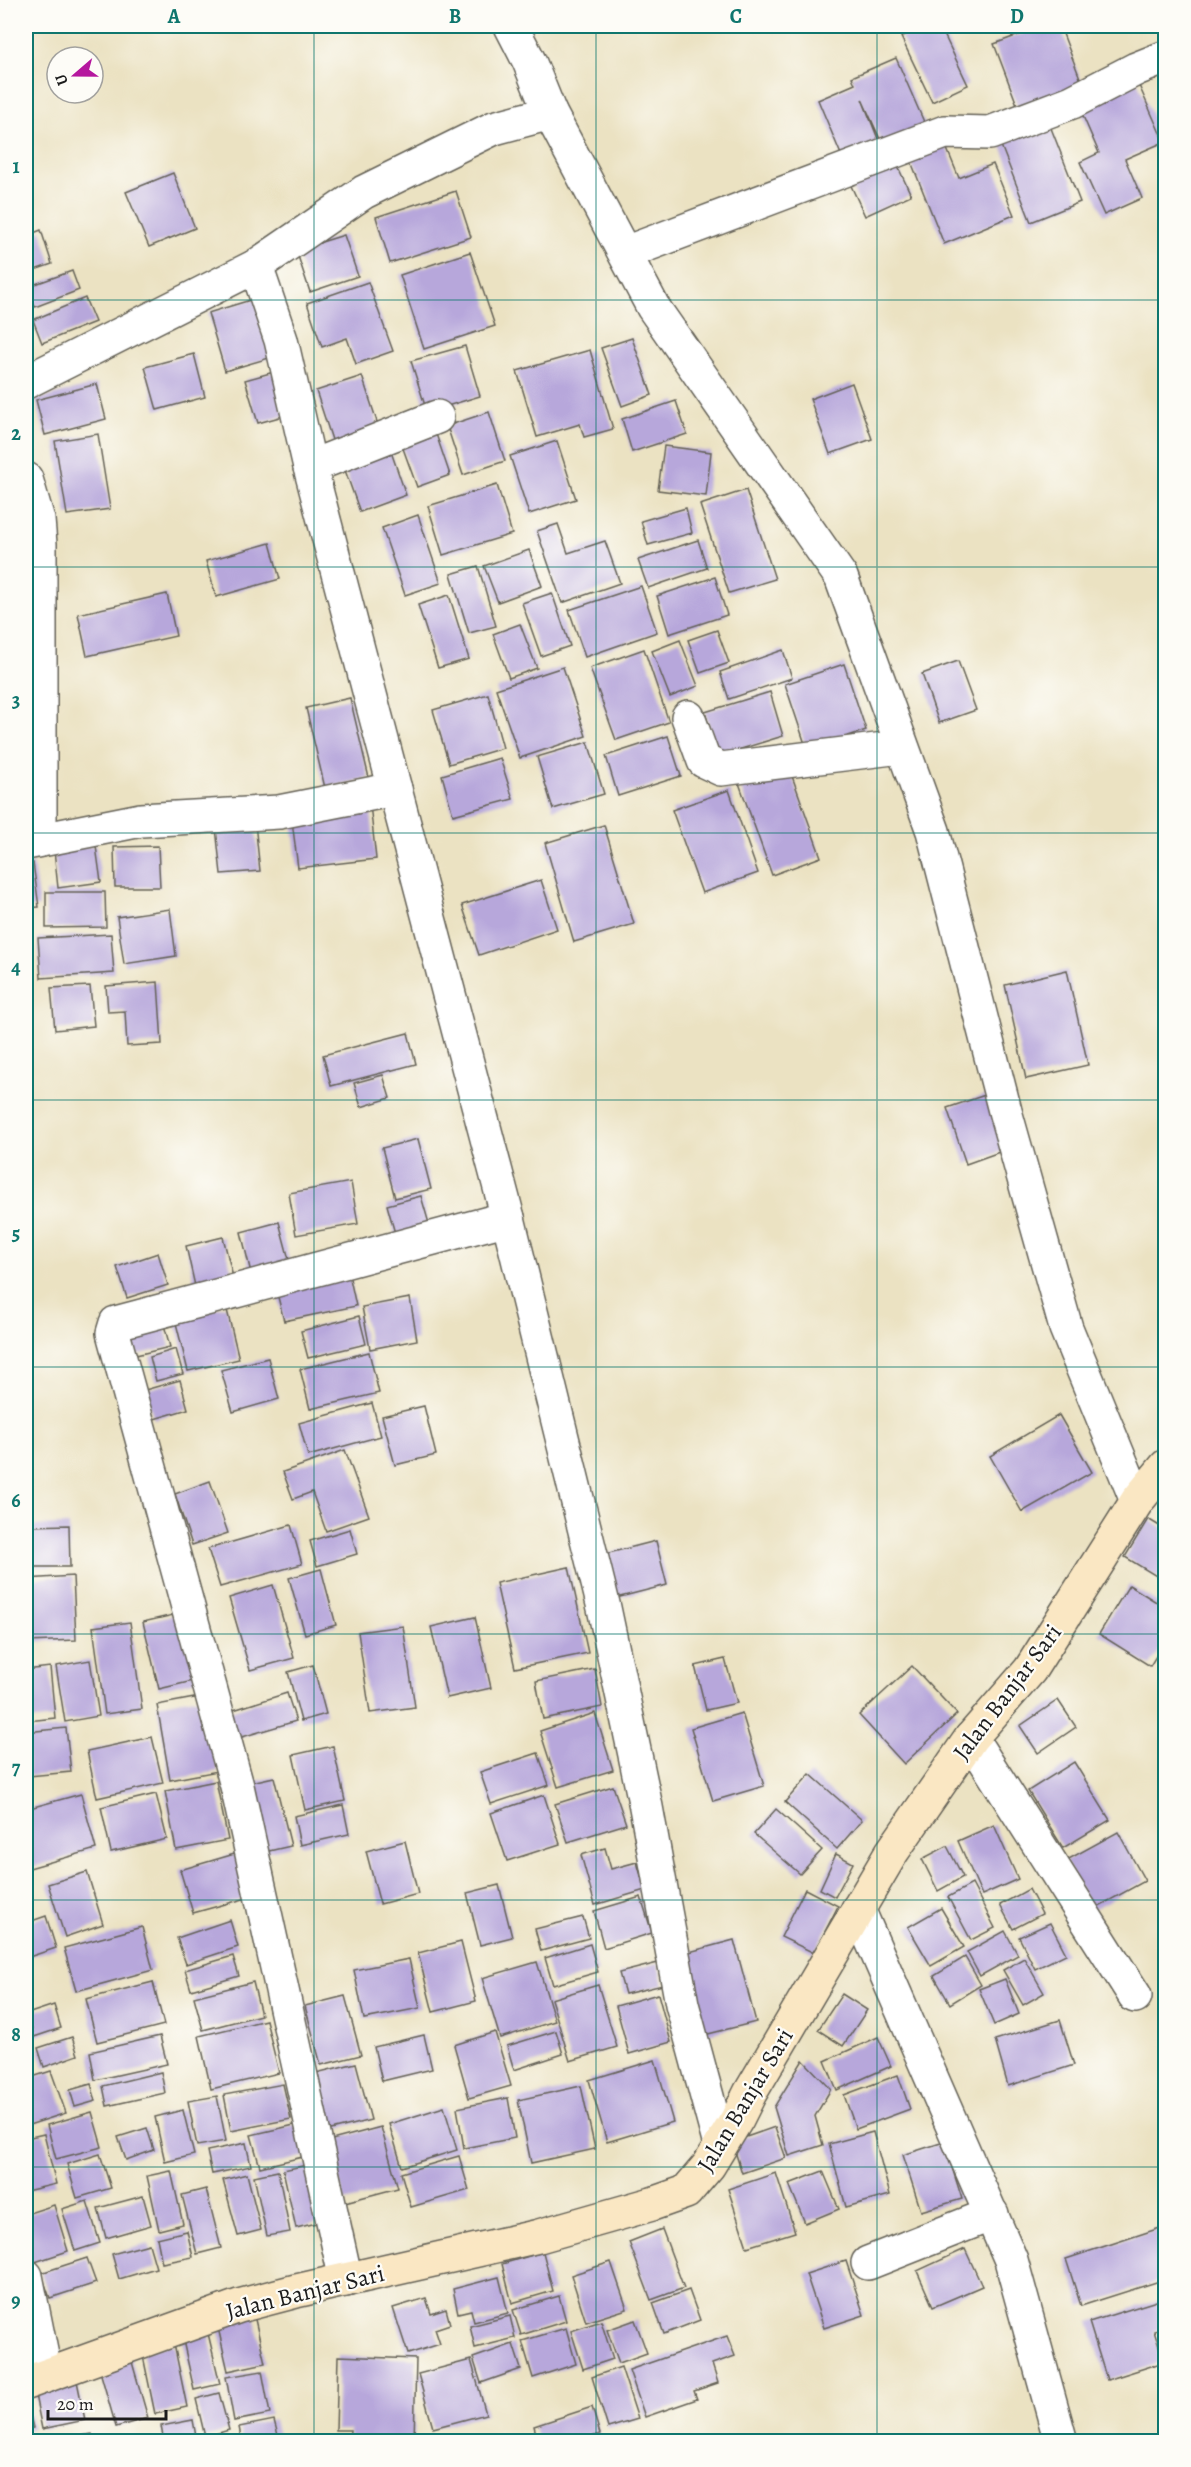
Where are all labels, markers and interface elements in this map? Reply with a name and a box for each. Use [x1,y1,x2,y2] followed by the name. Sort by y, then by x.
[167,3,181,30] text: A
[449,3,461,30] text: B
[730,3,742,30] text: C
[1010,3,1024,30] text: D
[45,45,105,105] north arrow
[50,71,74,88] text: U
[12,153,20,180] text: 1
[11,420,21,447] text: 2
[12,687,20,714] text: 3
[11,954,21,981] text: 4
[12,1220,20,1247] text: 5
[11,1487,21,1514] text: 6
[945,1618,1069,1766] street label: Jalan Banjar Sari
[12,1754,21,1781] text: 7
[11,2021,21,2048] text: 8
[689,2022,801,2178] street label: Jalan Banjar Sari
[222,2257,388,2327] street label: Jalan Banjar Sari
[11,2287,21,2314] text: 9
[48,2383,166,2421] scale bar
[57,2392,94,2416] text: 20 m

